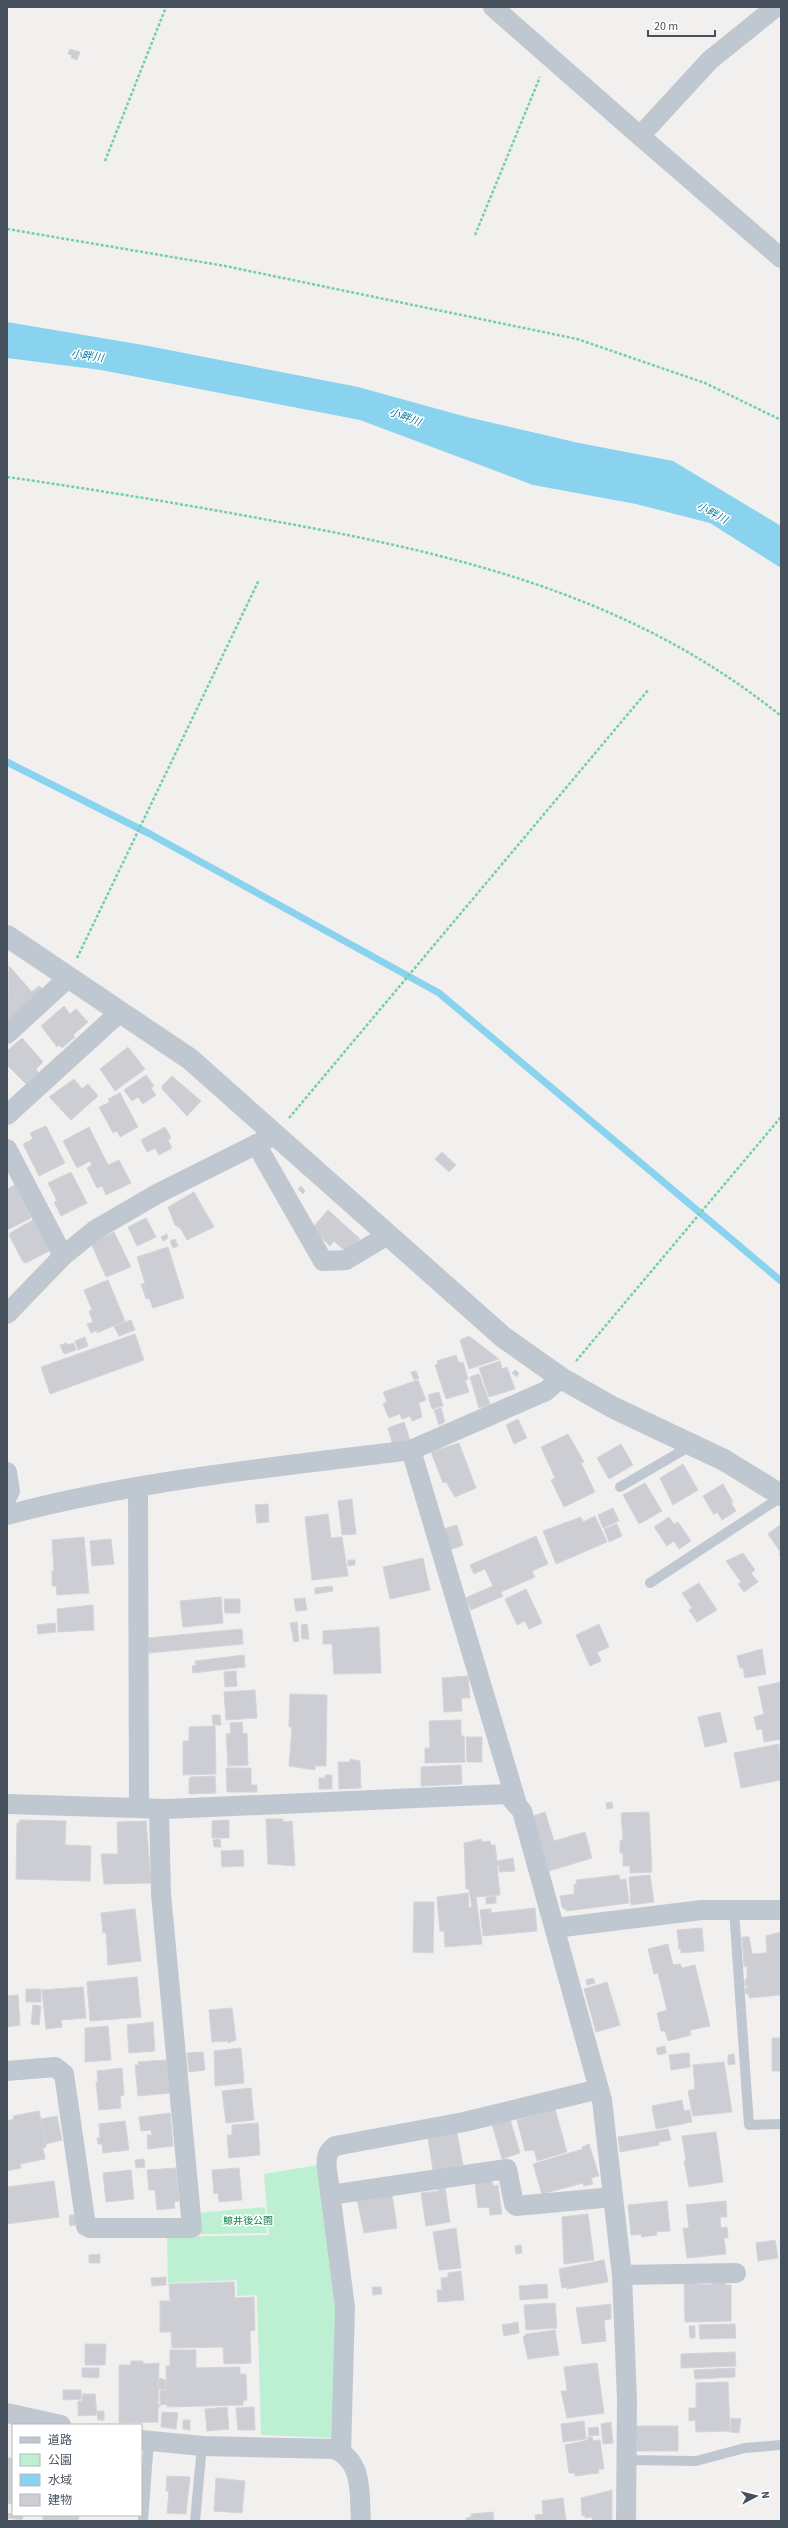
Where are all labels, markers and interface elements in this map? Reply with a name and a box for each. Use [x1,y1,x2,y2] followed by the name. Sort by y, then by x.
[648,12,715,38] scale bar
[654,18,678,35] text: 20 m
[70,346,105,366] water label: 小畔川
[387,404,424,430] water label: 小畔川
[694,499,731,528] water label: 小畔川
[223,2214,273,2228] park label: 鯨井後公園
[12,2424,142,2516] legend
[48,2432,72,2449] text: 道路
[48,2452,72,2469] text: 公園
[48,2472,72,2489] text: 水域
[736,2476,776,2516] north arrow
[758,2490,773,2499] text: N
[48,2492,72,2509] text: 建物

